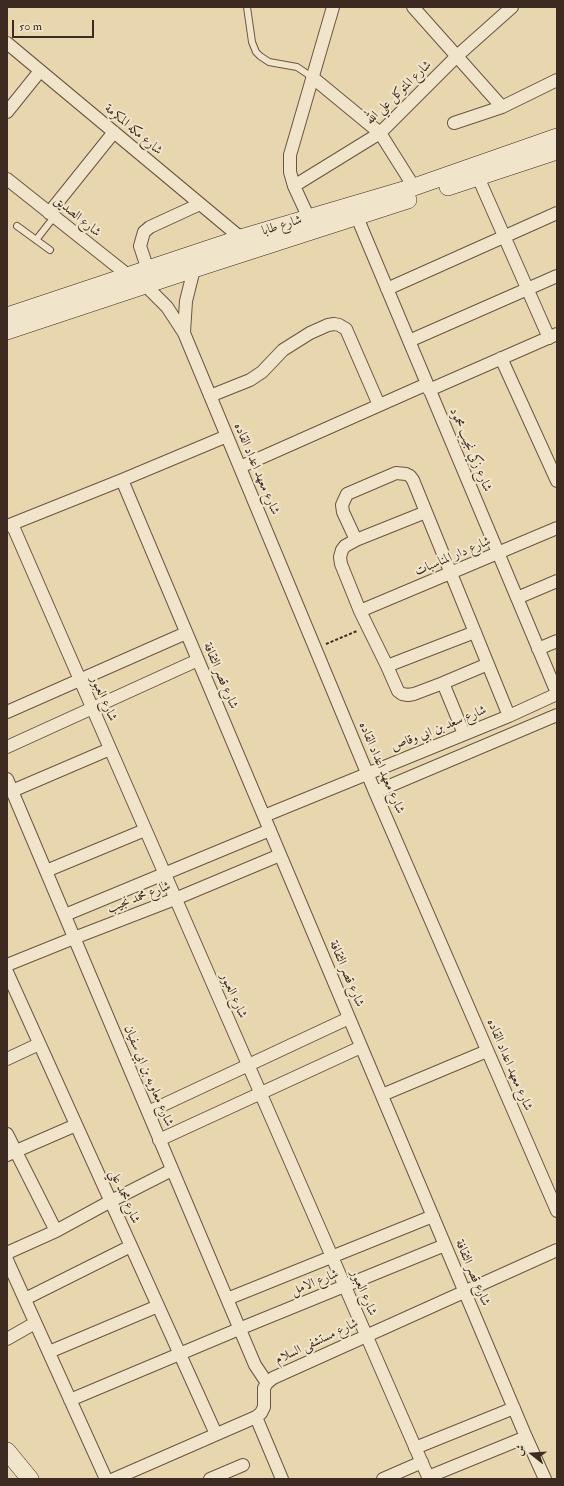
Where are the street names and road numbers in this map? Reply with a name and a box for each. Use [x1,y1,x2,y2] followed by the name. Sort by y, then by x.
[363,58,435,128] street label: شارع المتوكل علي الله
[101,101,165,159] street label: شارع مكه المكرمة
[50,193,104,241] street label: شارع الصديق
[260,213,304,239] street label: شارع طابا
[445,406,495,494] street label: شارع زكي نجيب محمود
[230,421,282,517] street label: شارع معهد اعداد القاده
[413,534,493,580] street label: شارع دار المناسبات
[199,640,241,712] street label: شارع قصر الثقافة
[86,674,120,724] street label: شارع العبور
[389,703,489,755] street label: شارع سعد بن ابي وقاص
[355,720,407,816] street label: شارع معهد اعداد القاده
[105,879,173,917] street label: شارع محمد نجيب
[325,938,367,1010] street label: شارع قصر الثقافة
[216,971,250,1021] street label: شارع العبور
[483,1017,535,1113] street label: شارع معهد اعداد القاده
[120,1023,176,1129] street label: شارع معاويه بن ابي سفيان
[105,1168,143,1226] street label: شارع محمد علي
[451,1237,493,1309] street label: شارع قصر الثقافة
[289,1266,341,1300] street label: شارع الامل
[346,1268,380,1318] street label: شارع العبور
[273,1316,361,1368] street label: شارع مستشفى السلام

